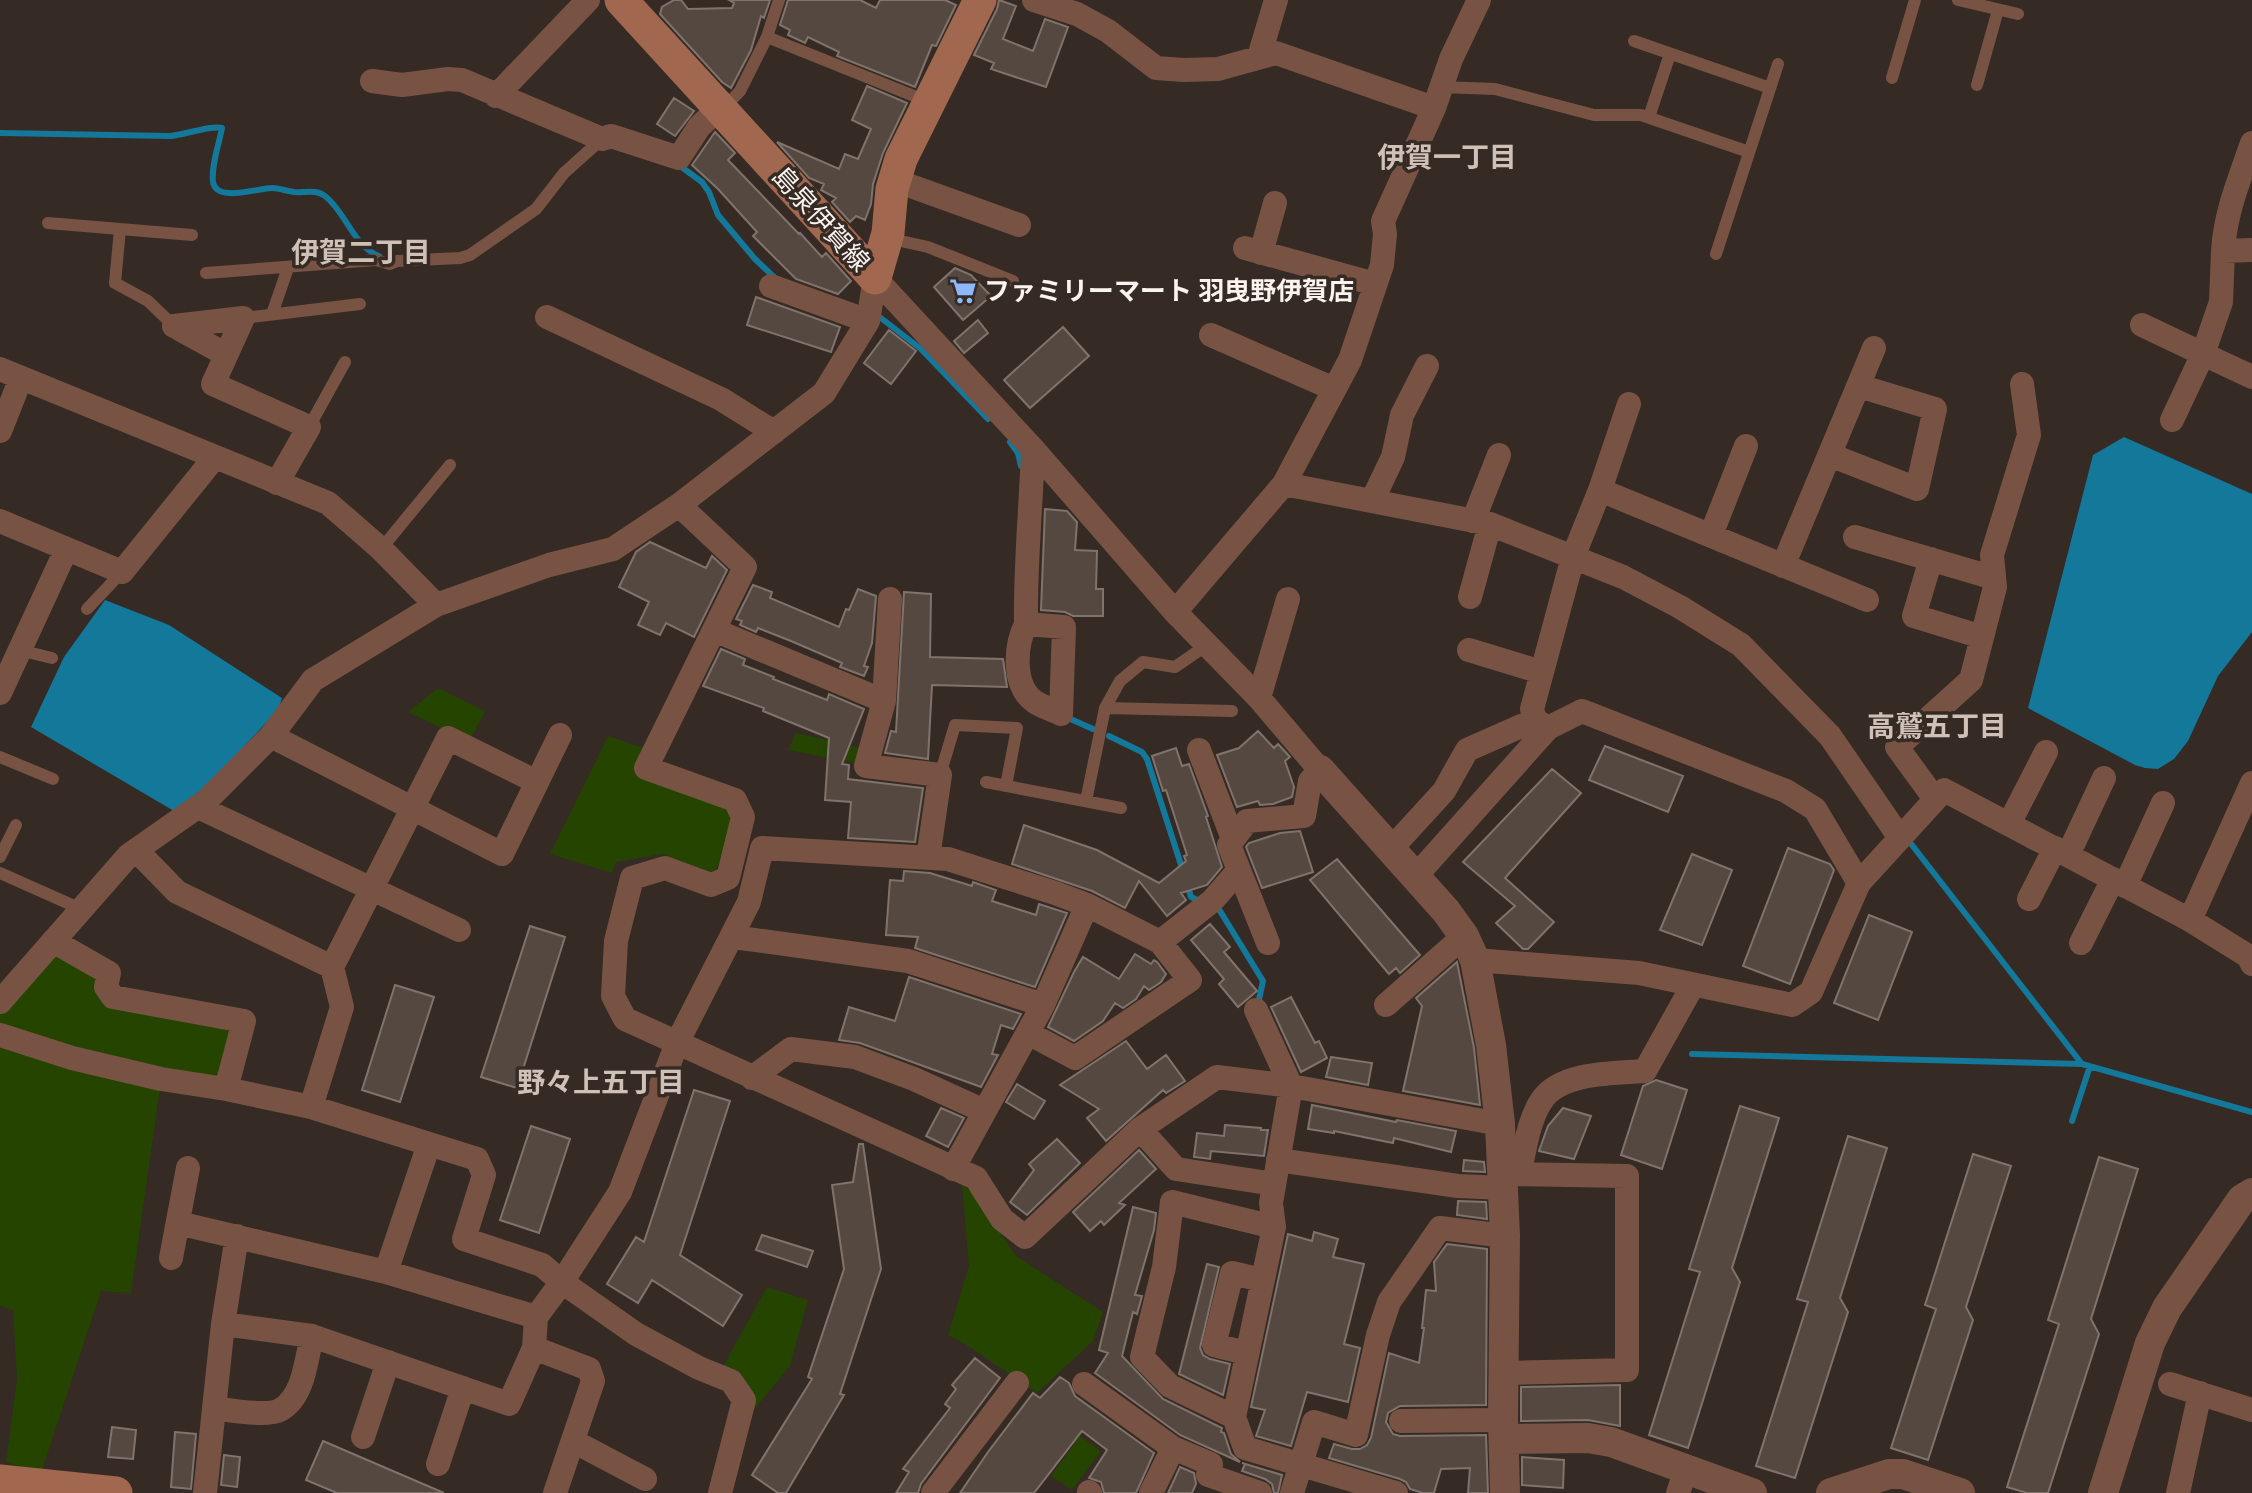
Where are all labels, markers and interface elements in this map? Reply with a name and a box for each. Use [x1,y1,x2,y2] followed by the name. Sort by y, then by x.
[1377,140,1517,174] district label: 伊賀一丁目
[766,160,876,278] street label: 島泉伊賀線
[291,235,431,269] district label: 伊賀二丁目
[984,275,1354,307] place label: ファミリーマート 羽曳野伊賀店
[948,276,978,306] supermarket icon: ファミリーマート 羽曳野伊賀店
[1867,709,2007,743] district label: 高鷲五丁目
[517,1065,685,1099] district label: 野々上五丁目

